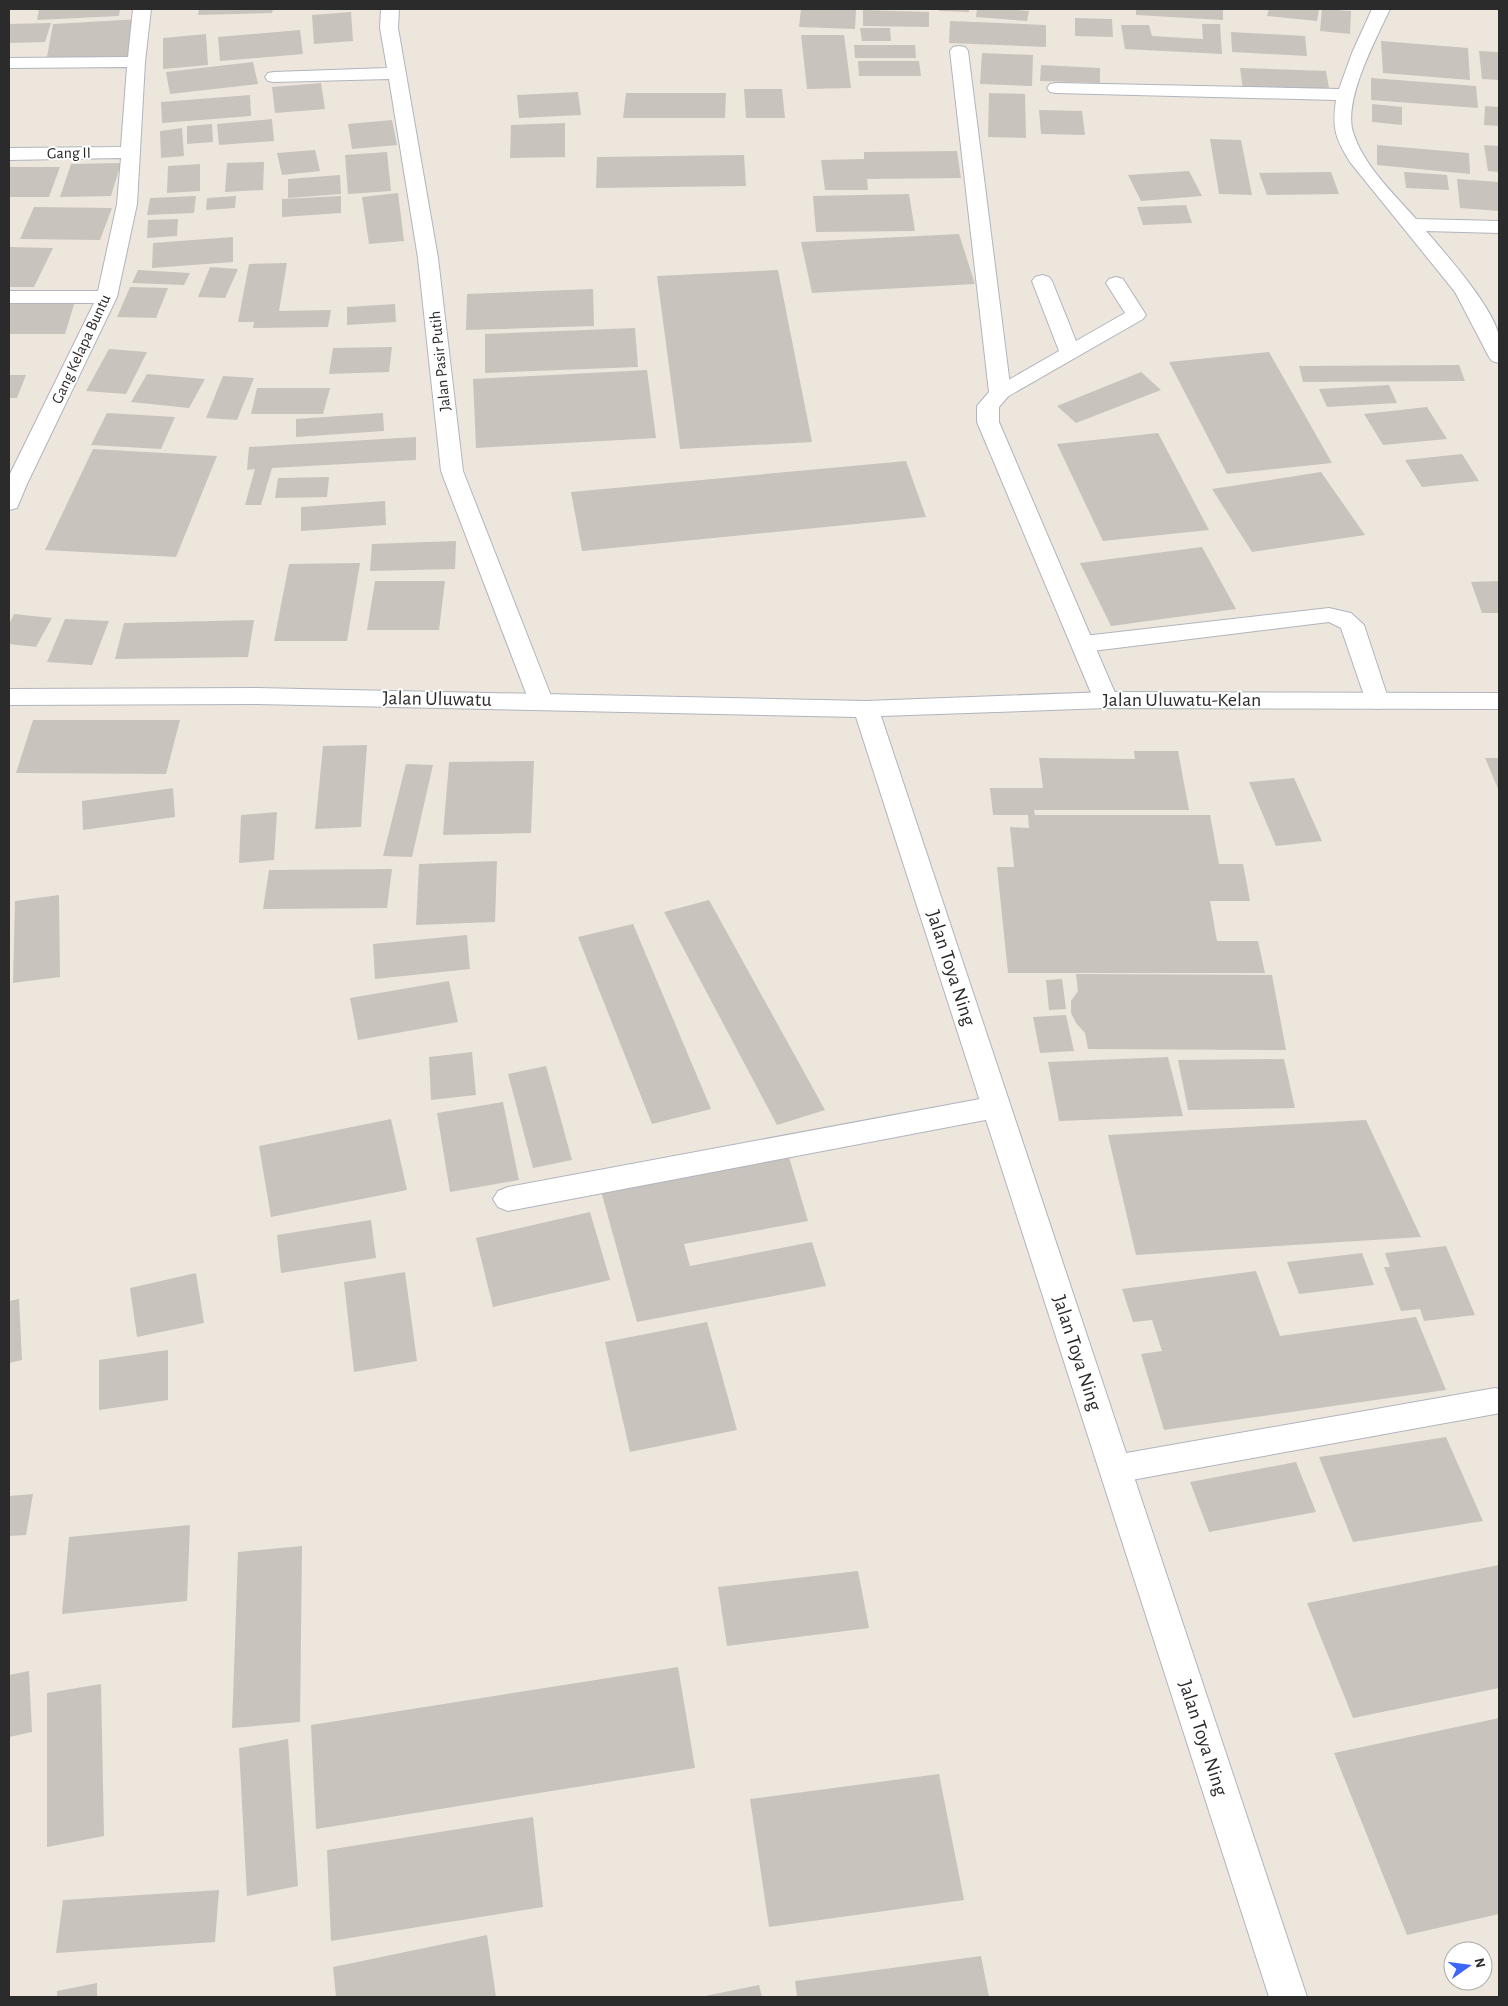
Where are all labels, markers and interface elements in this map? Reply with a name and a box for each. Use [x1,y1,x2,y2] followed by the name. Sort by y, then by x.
[47,145,91,161] street label: Gang II
[49,292,113,406] street label: Gang Kelapa Buntu
[427,310,453,412] street label: Jalan Pasir Putih
[382,688,492,710] street label: Jalan Uluwatu
[1103,690,1261,710] street label: Jalan Uluwatu-Kelan
[923,908,979,1028] street label: Jalan Toya Ning
[1049,1293,1105,1413] street label: Jalan Toya Ning
[1175,1678,1231,1798] street label: Jalan Toya Ning
[1443,1941,1493,1991] north arrow
[1472,1957,1488,1970] text: N

